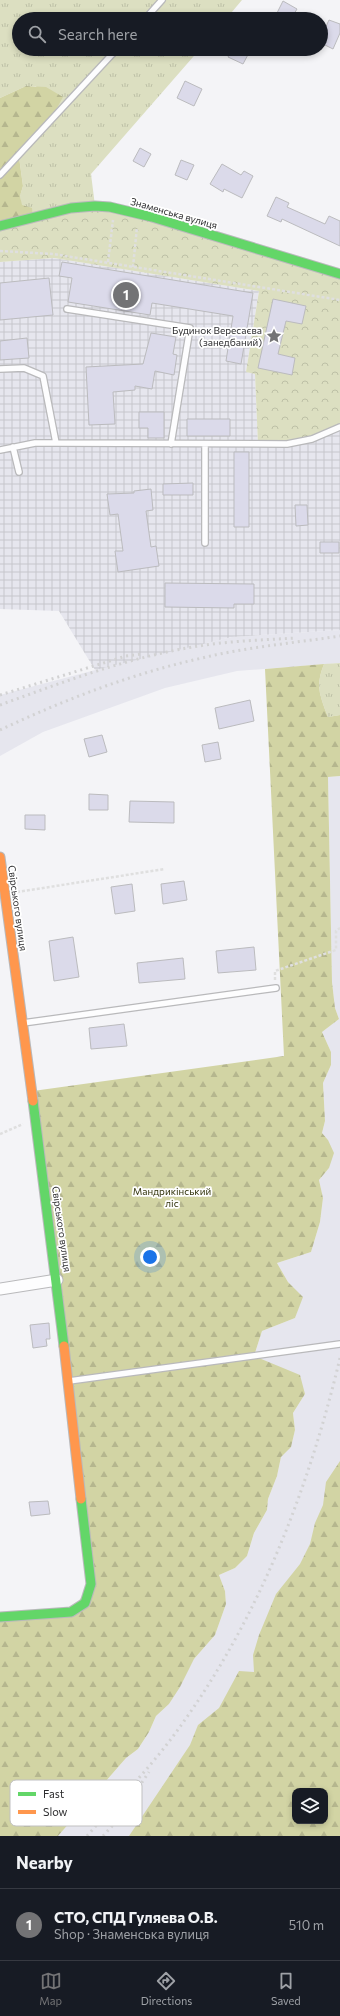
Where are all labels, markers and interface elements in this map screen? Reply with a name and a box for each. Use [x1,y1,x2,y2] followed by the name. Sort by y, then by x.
[12,12,328,56] search box
[26,23,48,45] icon: search
[58,25,137,43] text: Search here
[129,195,219,231] street label: Знаменська вулиця
[113,280,139,310] pin: 1
[172,324,262,348] place label: Будинок Вересаєва (занедбаний)
[265,327,283,345] place icon: Будинок Вересаєва (занедбаний)
[6,864,30,952] street label: Свірського вулиця
[50,1185,74,1273] street label: Свірського вулиця
[133,1185,211,1209] park label: Мандрикінський ліс
[140,1247,160,1267] your location
[10,1780,142,1826] legend
[43,1787,65,1800] text: Fast
[292,1788,328,1824] map controls
[292,1788,328,1824] button: layers
[43,1805,68,1818] text: Slow
[16,1852,73,1873] text: Nearby
[54,1908,218,1926] text: СТО, СПД Гуляева О.В.
[26,1917,32,1933] text: 1
[289,1917,324,1933] text: 510 m
[54,1926,209,1942] text: Shop · Знаменська вулиця
[39,1970,62,2007] tab: Map
[141,1970,192,2007] tab: Directions
[271,1970,301,2007] tab: Saved

